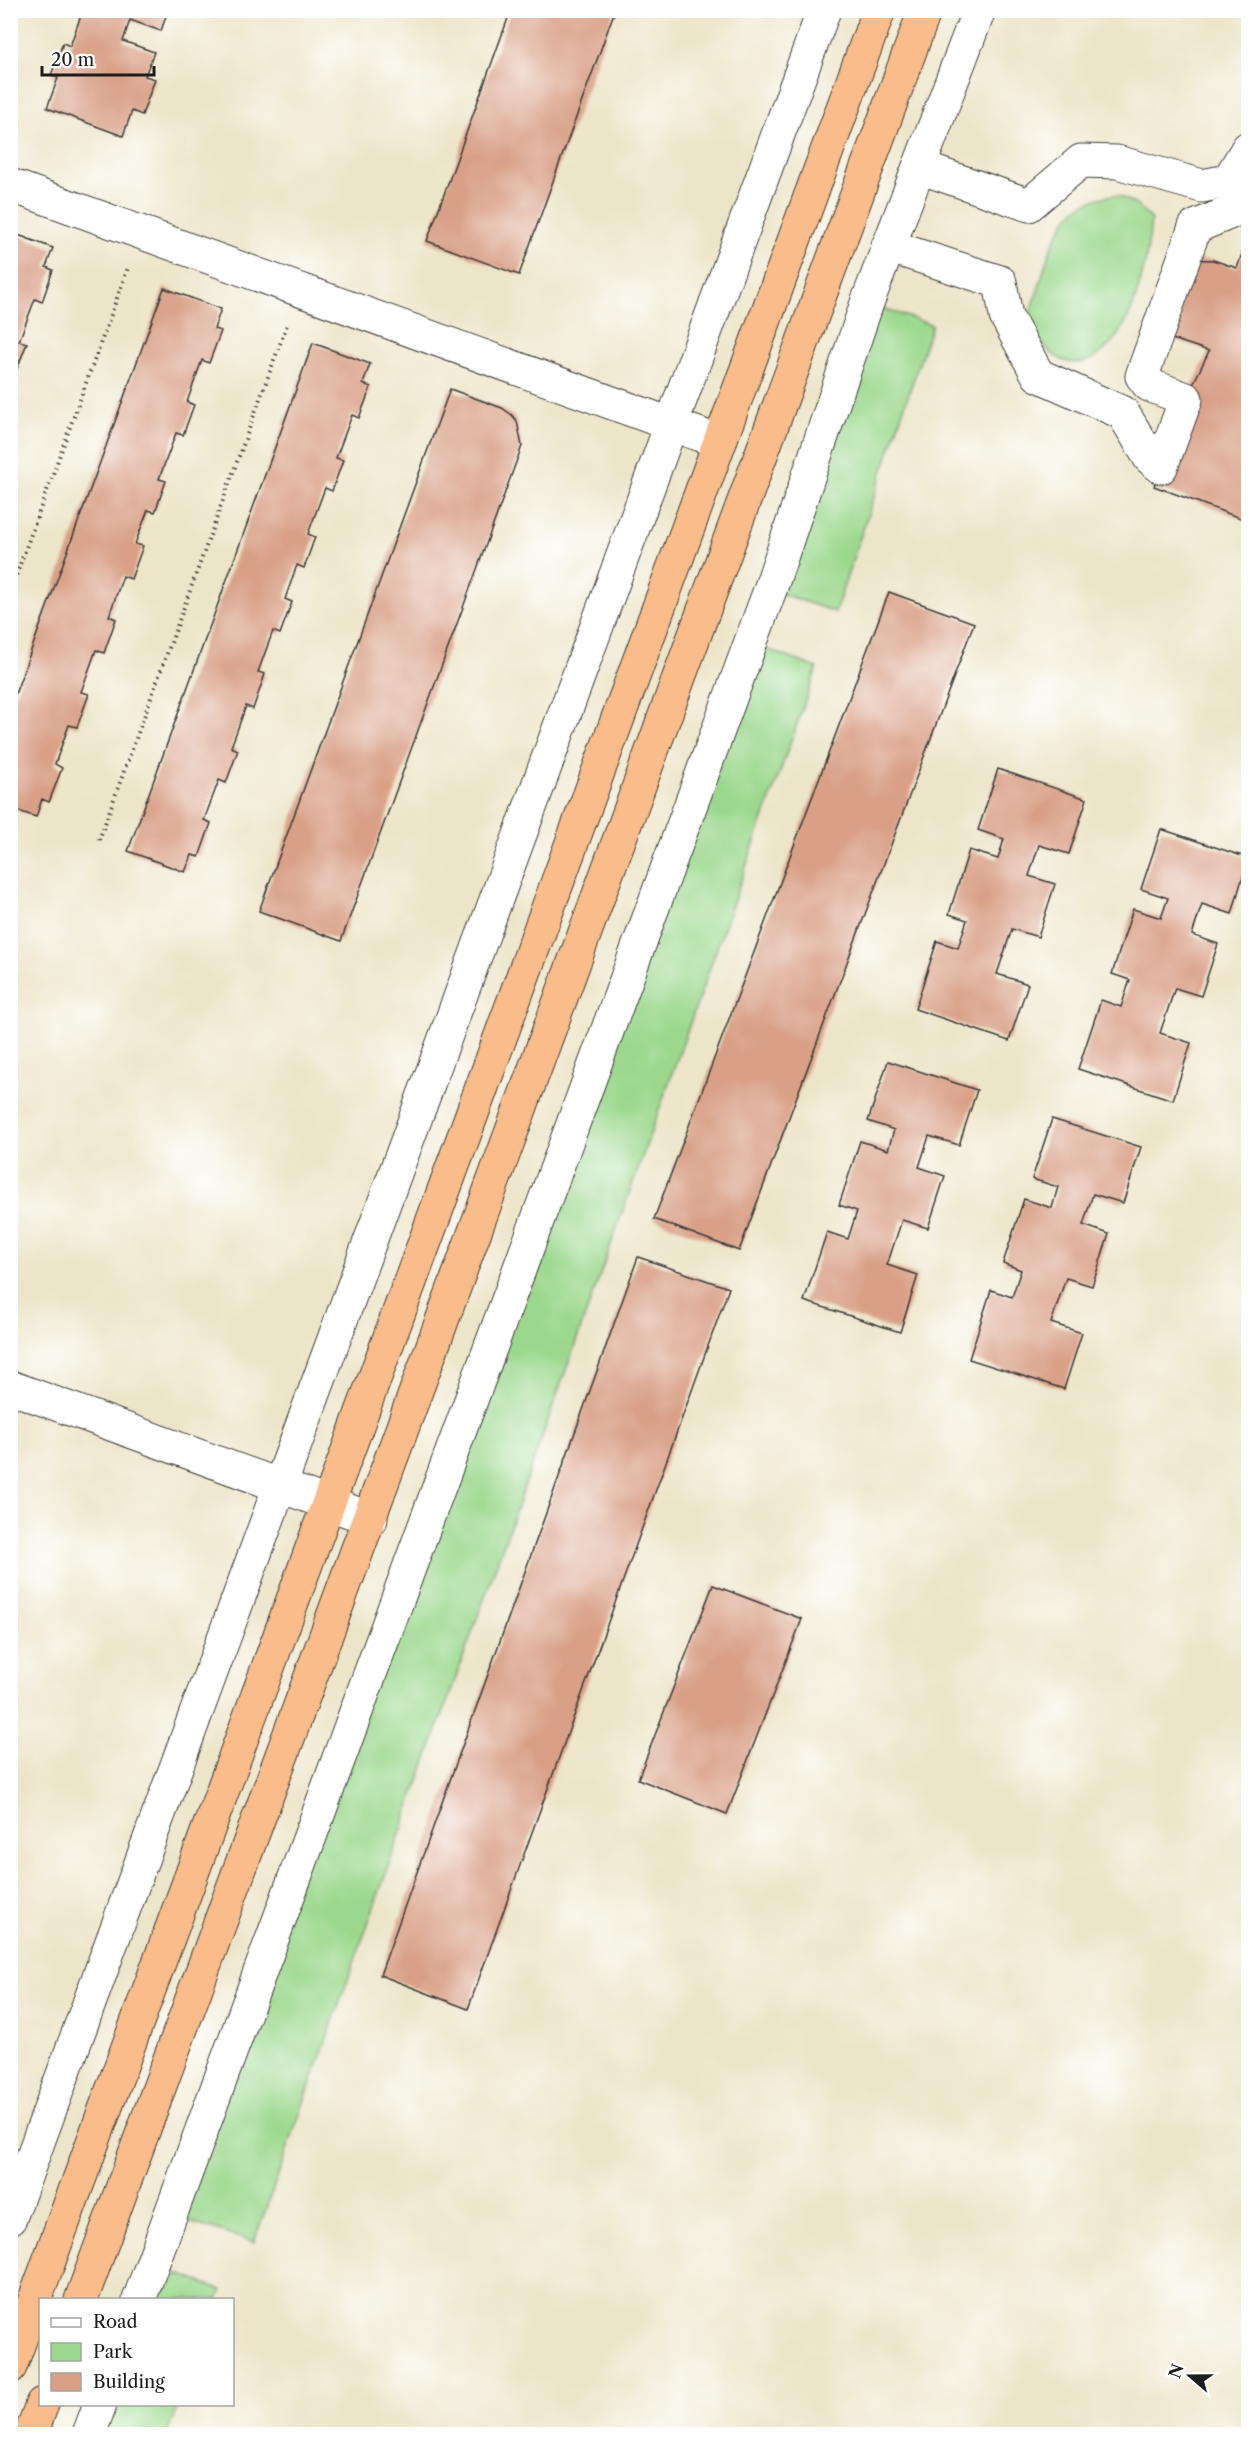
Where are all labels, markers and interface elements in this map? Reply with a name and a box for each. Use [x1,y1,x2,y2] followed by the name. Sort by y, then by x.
[42,39,154,77] scale bar
[51,49,95,71] text: 20 m
[39,2298,234,2406] legend
[93,2311,138,2333] text: Road
[93,2341,134,2363] text: Park
[1160,2346,1220,2406] north arrow
[1164,2361,1188,2381] text: N
[93,2371,165,2393] text: Building

